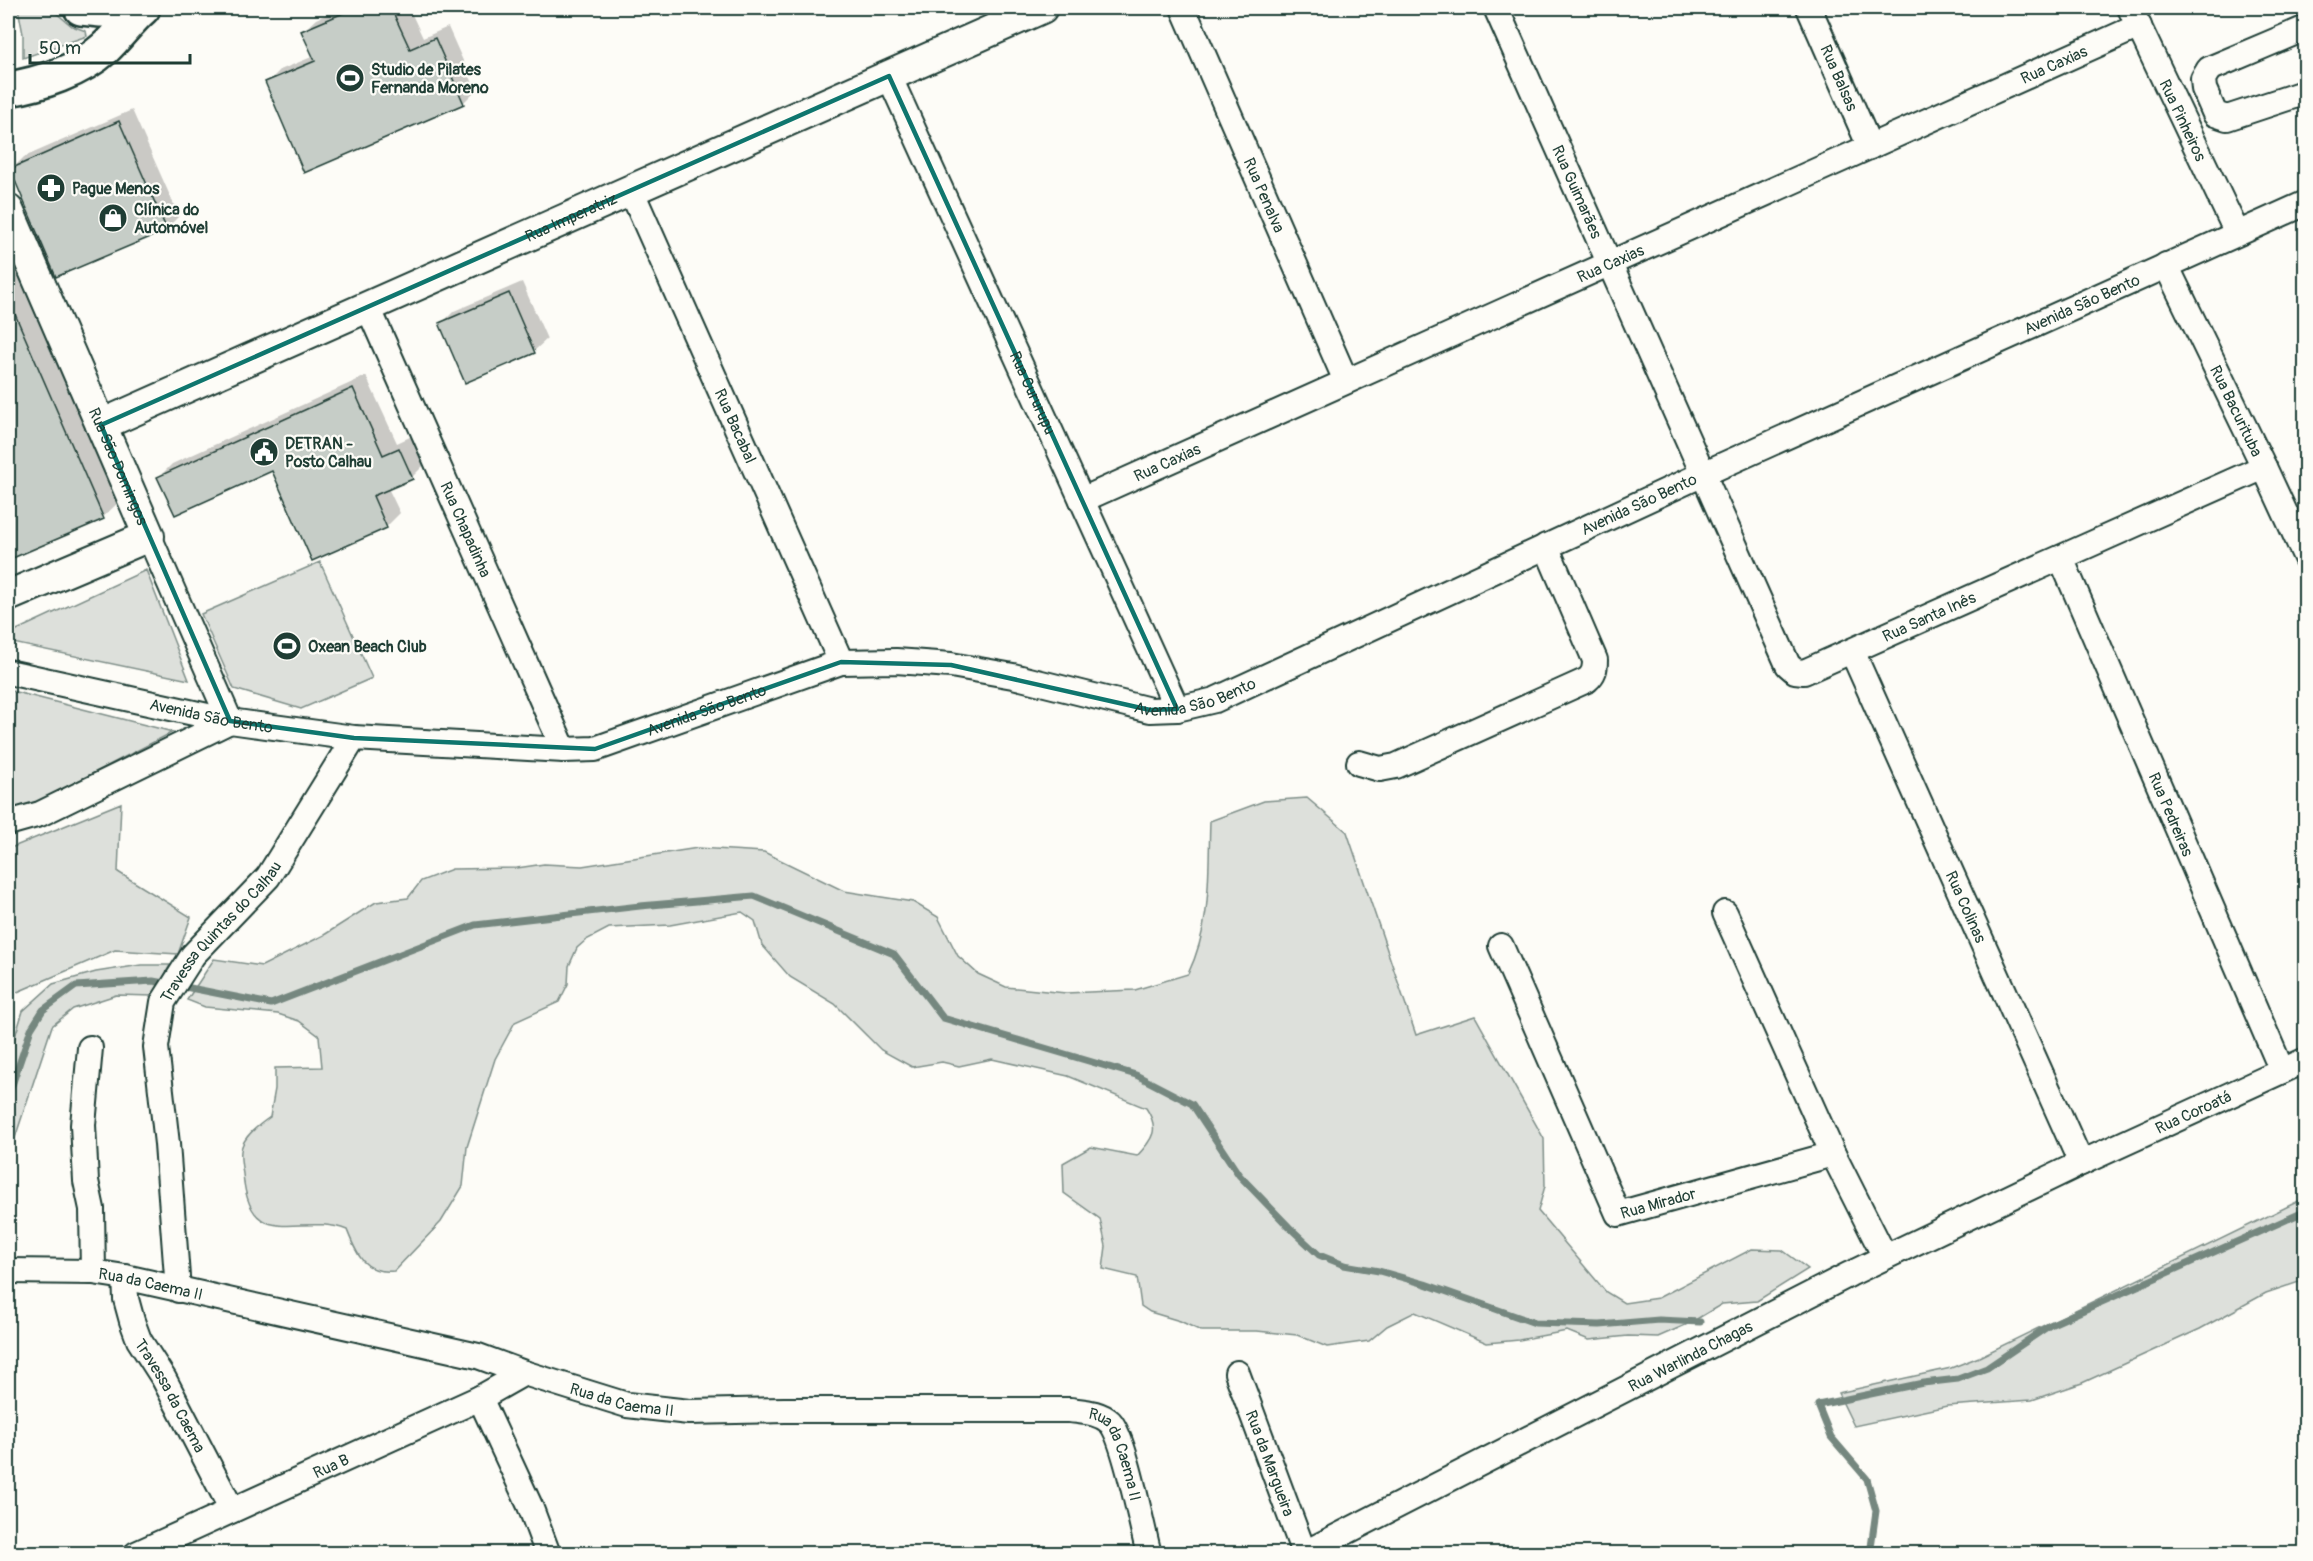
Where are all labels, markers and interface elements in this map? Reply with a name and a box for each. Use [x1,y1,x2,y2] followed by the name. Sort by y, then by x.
[30,27,190,65] scale bar
[39,37,81,60] text: 50 m
[2018,41,2091,89] street label: Rua Caxias
[1815,42,1862,114] street label: Rua Balsas
[371,60,489,98] place label: Studio de Pilates Fernanda Moreno
[334,62,366,94] sports icon: Studio de Pilates Fernanda Moreno
[2154,76,2210,165] street label: Rua Pinheiros
[1547,142,1606,242] street label: Rua Guimarães
[1239,155,1289,236] street label: Rua Penalva
[35,172,67,204] pharmacy icon: Pague Menos
[72,179,160,199] place label: Pague Menos
[522,189,620,247] street label: Rua Imperatriz
[134,200,208,238] place label: Clínica do Automóvel
[97,202,129,234] shop icon: Clínica do Automóvel
[1574,240,1647,288] street label: Rua Caxias
[2021,270,2144,340] street label: Avenida São Bento
[1005,348,1060,438] street label: Rua Cururupu
[2205,362,2267,460] street label: Rua Bacurituba
[710,386,760,467] street label: Rua Bacabal
[84,405,152,528] street label: Rua São Domingos
[285,434,372,472] place label: DETRAN - Posto Calhau
[248,436,280,468] public building icon: DETRAN - Posto Calhau
[1131,439,1204,487] street label: Rua Caxias
[1578,469,1700,540] street label: Avenida São Bento
[435,479,495,581] street label: Rua Chapadinha
[1880,588,1979,647] street label: Rua Santa Inês
[271,630,303,662] sports icon: Oxean Beach Club
[308,637,427,657] place label: Oxean Beach Club
[1132,673,1259,721] street label: Avenida São Bento
[644,680,769,741] street label: Avenida São Bento
[148,695,274,738] street label: Avenida São Bento
[2144,770,2197,860] street label: Rua Pedreiras
[156,858,286,1006] street label: Travessa Quintas do Calhau
[1941,868,1990,946] street label: Rua Colinas
[2152,1087,2235,1139] street label: Rua Coroatá
[1618,1184,1699,1224] street label: Rua Mirador
[97,1264,205,1305] street label: Rua da Caema II
[1625,1317,1756,1397] street label: Rua Warlinda Chagas
[130,1335,209,1456] street label: Travessa da Caema
[567,1379,675,1421] street label: Rua da Caema II
[1086,1404,1145,1503] street label: Rua da Caema II
[1241,1407,1298,1519] street label: Rua da Margueira
[310,1450,352,1483] street label: Rua B

